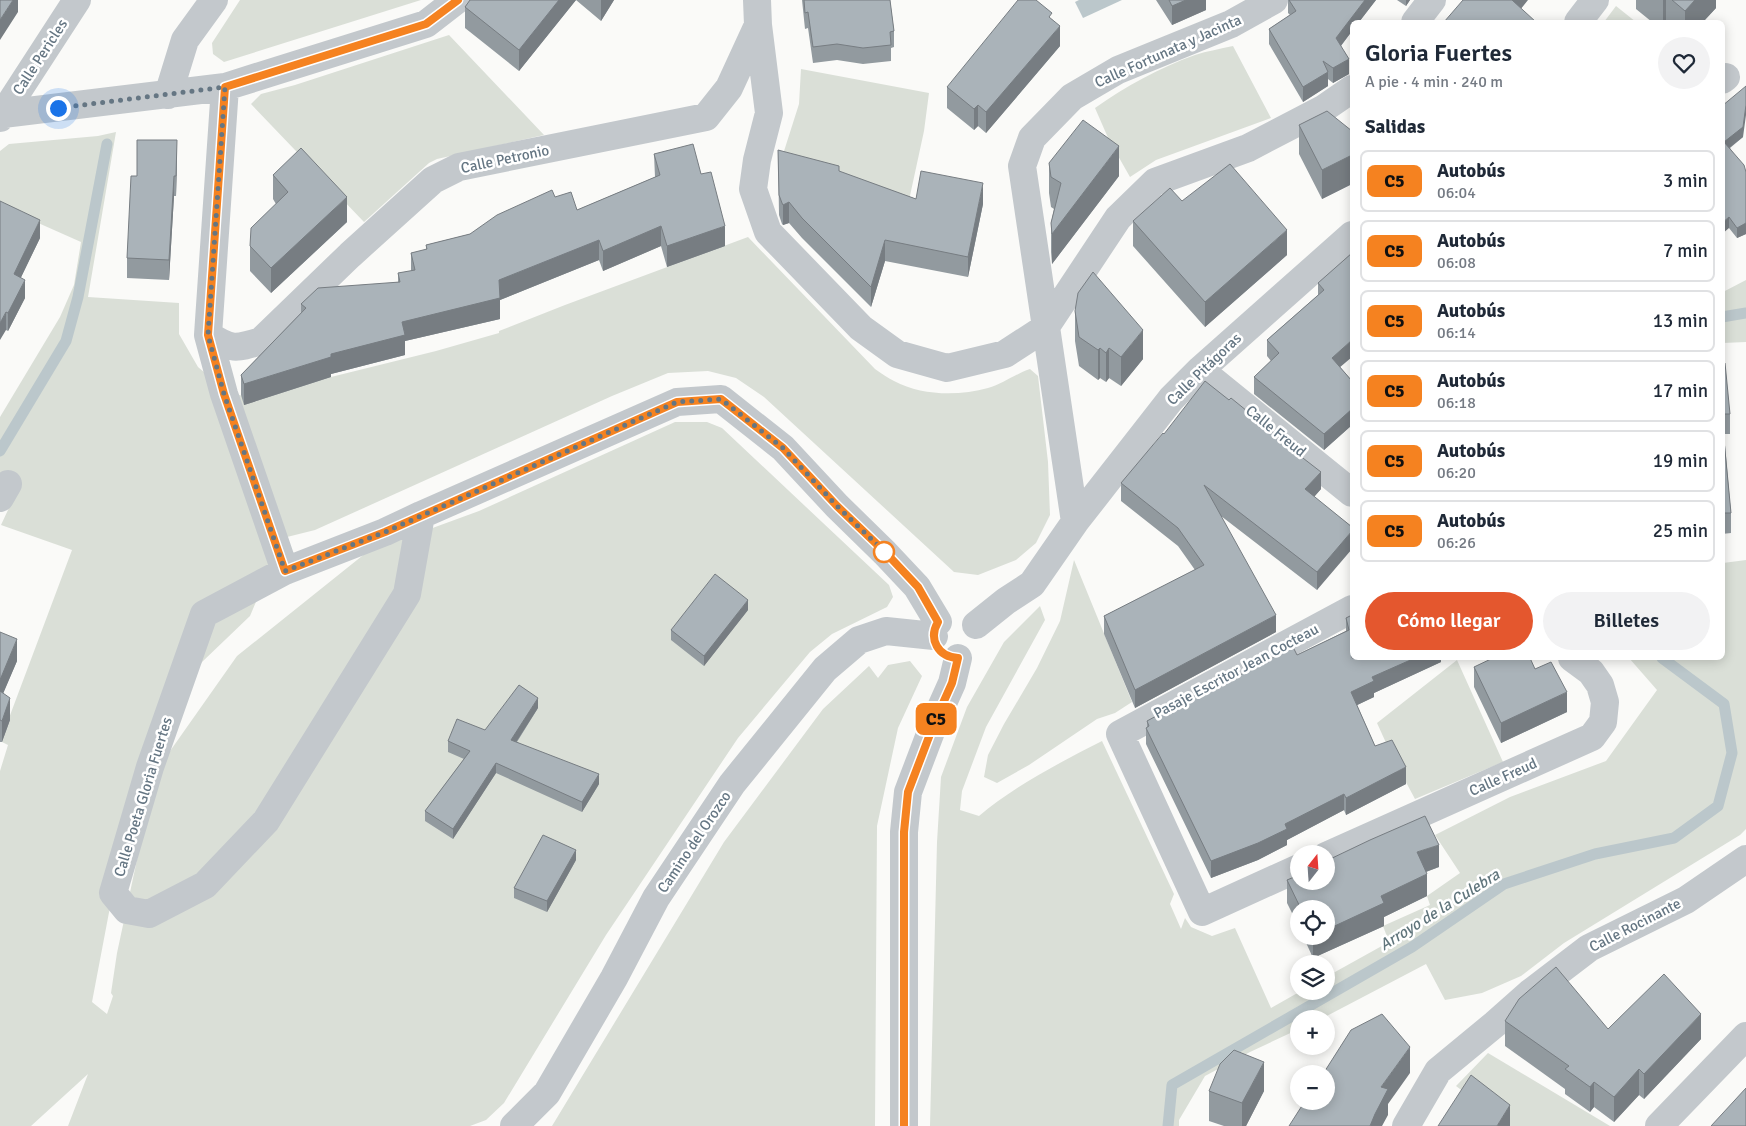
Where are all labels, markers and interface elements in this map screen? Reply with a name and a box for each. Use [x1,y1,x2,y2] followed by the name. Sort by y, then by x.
[1092,11,1244,91] street label: Calle Fortunata y Jacinta
[9,15,71,98] street label: Calle Pericles
[1658,37,1710,89] button: heart
[1365,38,1512,68] text: Gloria Fuertes
[1365,72,1503,92] text: A pie · 4 min · 240 m
[46,96,71,121] your location
[1365,115,1425,139] text: Salidas
[459,141,551,177] street label: Calle Petronio
[1437,159,1505,183] text: Autobús
[1663,169,1708,193] text: 3 min
[1384,170,1405,192] text: C5
[1437,183,1476,203] text: 06:04
[1437,229,1505,253] text: Autobús
[1663,239,1708,263] text: 7 min
[1384,240,1405,262] text: C5
[1437,253,1476,273] text: 06:08
[1437,299,1505,323] text: Autobús
[1653,309,1708,333] text: 13 min
[1384,310,1405,332] text: C5
[1437,323,1476,343] text: 06:14
[1163,329,1245,409] street label: Calle Pitágoras
[1437,369,1505,393] text: Autobús
[1653,379,1708,403] text: 17 min
[1384,380,1405,402] text: C5
[1437,393,1476,413] text: 06:18
[1242,401,1310,461] street label: Calle Freud
[1437,439,1505,463] text: Autobús
[1653,449,1708,473] text: 19 min
[1384,450,1405,472] text: C5
[1437,463,1476,483] text: 06:20
[1437,509,1505,533] text: Autobús
[1653,519,1708,543] text: 25 min
[1384,520,1405,542] text: C5
[1437,533,1476,553] text: 06:26
[873,541,895,563] unlabelled marker
[1365,592,1533,650] button: Cómo llegar
[1543,592,1710,650] button: Billetes
[1150,620,1322,722] street label: Pasaje Escritor Jean Cocteau
[914,703,958,735] line badge: C5
[926,708,946,730] text: C5
[110,715,176,879] street label: Calle Poeta Gloria Fuertes
[1466,754,1540,800] street label: Calle Freud
[653,787,735,896] street label: Camino del Orozco
[1290,845,1335,890] north arrow
[1290,845,1335,1110] map controls
[1376,864,1504,955] water label: Arroyo de la Culebra
[1586,894,1684,956] street label: Calle Rocinante
[1290,900,1335,945] button: locate
[1290,955,1335,1000] button: layers
[1290,1010,1335,1055] button: +
[1290,1065,1335,1110] button: −

